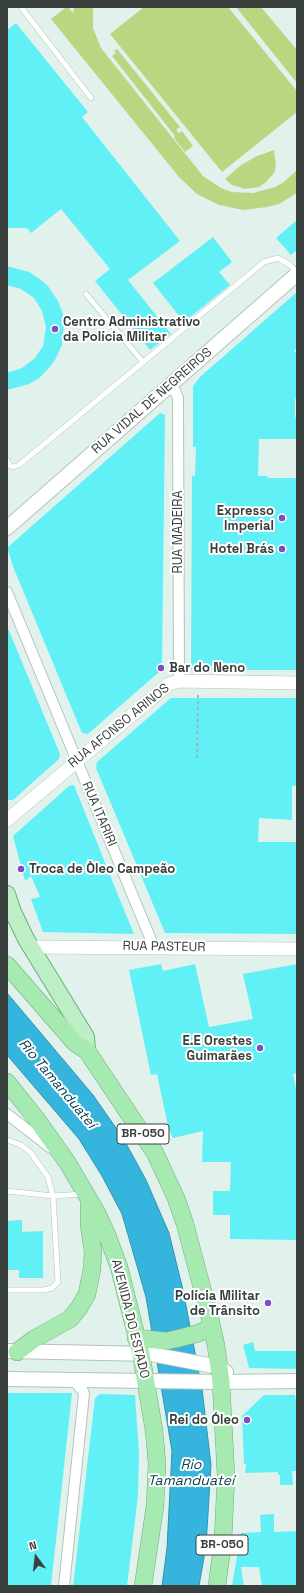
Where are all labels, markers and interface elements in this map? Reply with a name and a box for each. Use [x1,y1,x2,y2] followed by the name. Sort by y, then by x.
[63,314,200,345] place label: Centro Administrativo da Polícia Militar
[50,324,60,334] marker: Centro Administrativo da Polícia Militar
[89,345,215,457] street label: RUA VIDAL DE NEGREIROS
[170,490,186,574] street label: RUA MADEIRA
[217,503,274,534] place label: Expresso Imperial
[277,513,287,523] marker: Expresso Imperial
[210,541,274,557] place label: Hotel Brás
[277,544,287,554] marker: Hotel Brás
[169,660,245,676] place label: Bar do Neno
[156,663,166,673] marker: Bar do Neno
[65,680,173,772] street label: RUA AFONSO ARINOS
[78,779,120,849] street label: RUA ITARIRI
[29,861,175,877] place label: Troca de Òleo Campeão
[16,864,26,874] marker: Troca de Òleo Campeão
[122,938,206,956] street label: RUA PASTEUR
[183,1033,252,1064] place label: E.E Orestes Guimarães
[15,1036,99,1132] water label: Rio Tamanduateí
[255,1043,265,1053] marker: E.E Orestes Guimarães
[117,1124,169,1144] road number: BR-050
[108,1258,152,1380] street label: AVENIDA DO ESTADO
[175,1288,260,1319] place label: Polícia Militar de Trânsito
[263,1298,273,1308] marker: Polícia Militar de Trânsito
[169,1412,239,1428] place label: Rei do Óleo
[242,1415,252,1425] marker: Rei do Óleo
[148,1457,234,1490] water label: Rio Tamanduateí
[196,1535,248,1555] road number: BR-050
[16,1537,56,1577] north arrow
[28,1538,38,1553] text: N

